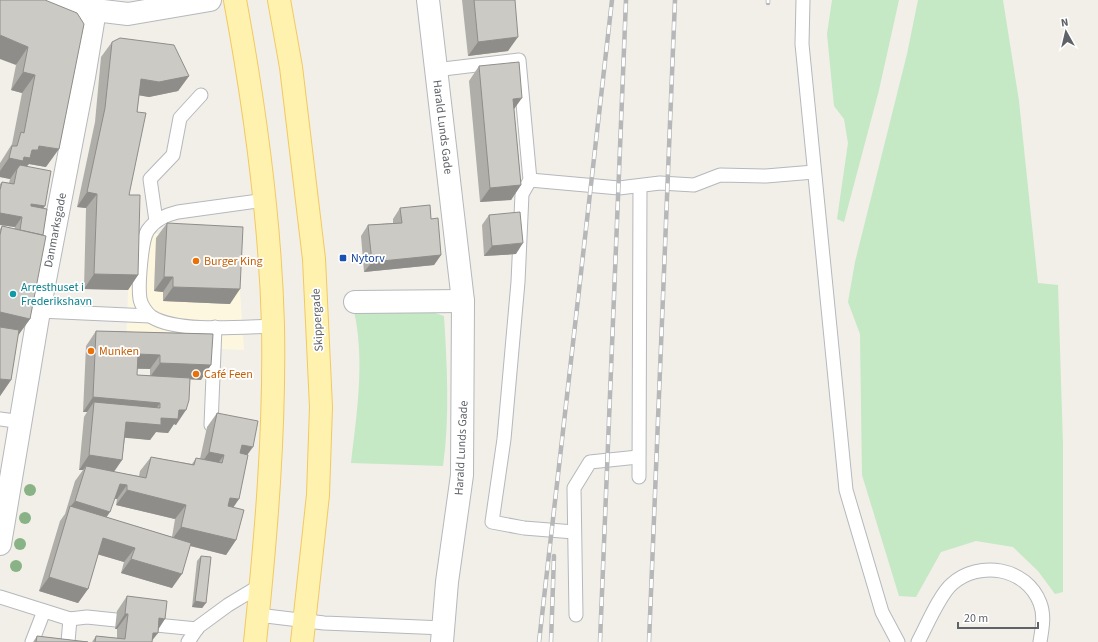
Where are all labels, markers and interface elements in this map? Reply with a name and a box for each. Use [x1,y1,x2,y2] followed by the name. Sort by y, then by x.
[1046,12,1086,52] north arrow
[1060,15,1069,31] text: N
[428,79,457,175] street label: Harald Lunds Gade
[40,191,71,269] street label: Danmarksgade
[351,250,385,267] place label: Nytorv
[204,253,263,270] place label: Burger King
[338,253,348,263] marker: Nytorv
[191,256,201,266] marker: Burger King
[21,279,92,310] place label: Arresthuset i Frederikshavn
[307,288,328,352] street label: Skippergade
[8,289,18,299] marker: Arresthuset i Frederikshavn
[99,343,139,360] place label: Munken
[86,346,96,356] marker: Munken
[204,366,253,383] place label: Café Feen
[191,369,201,379] marker: Café Feen
[451,400,472,496] street label: Harald Lunds Gade
[958,604,1038,630] scale bar
[964,610,988,627] text: 20 m

